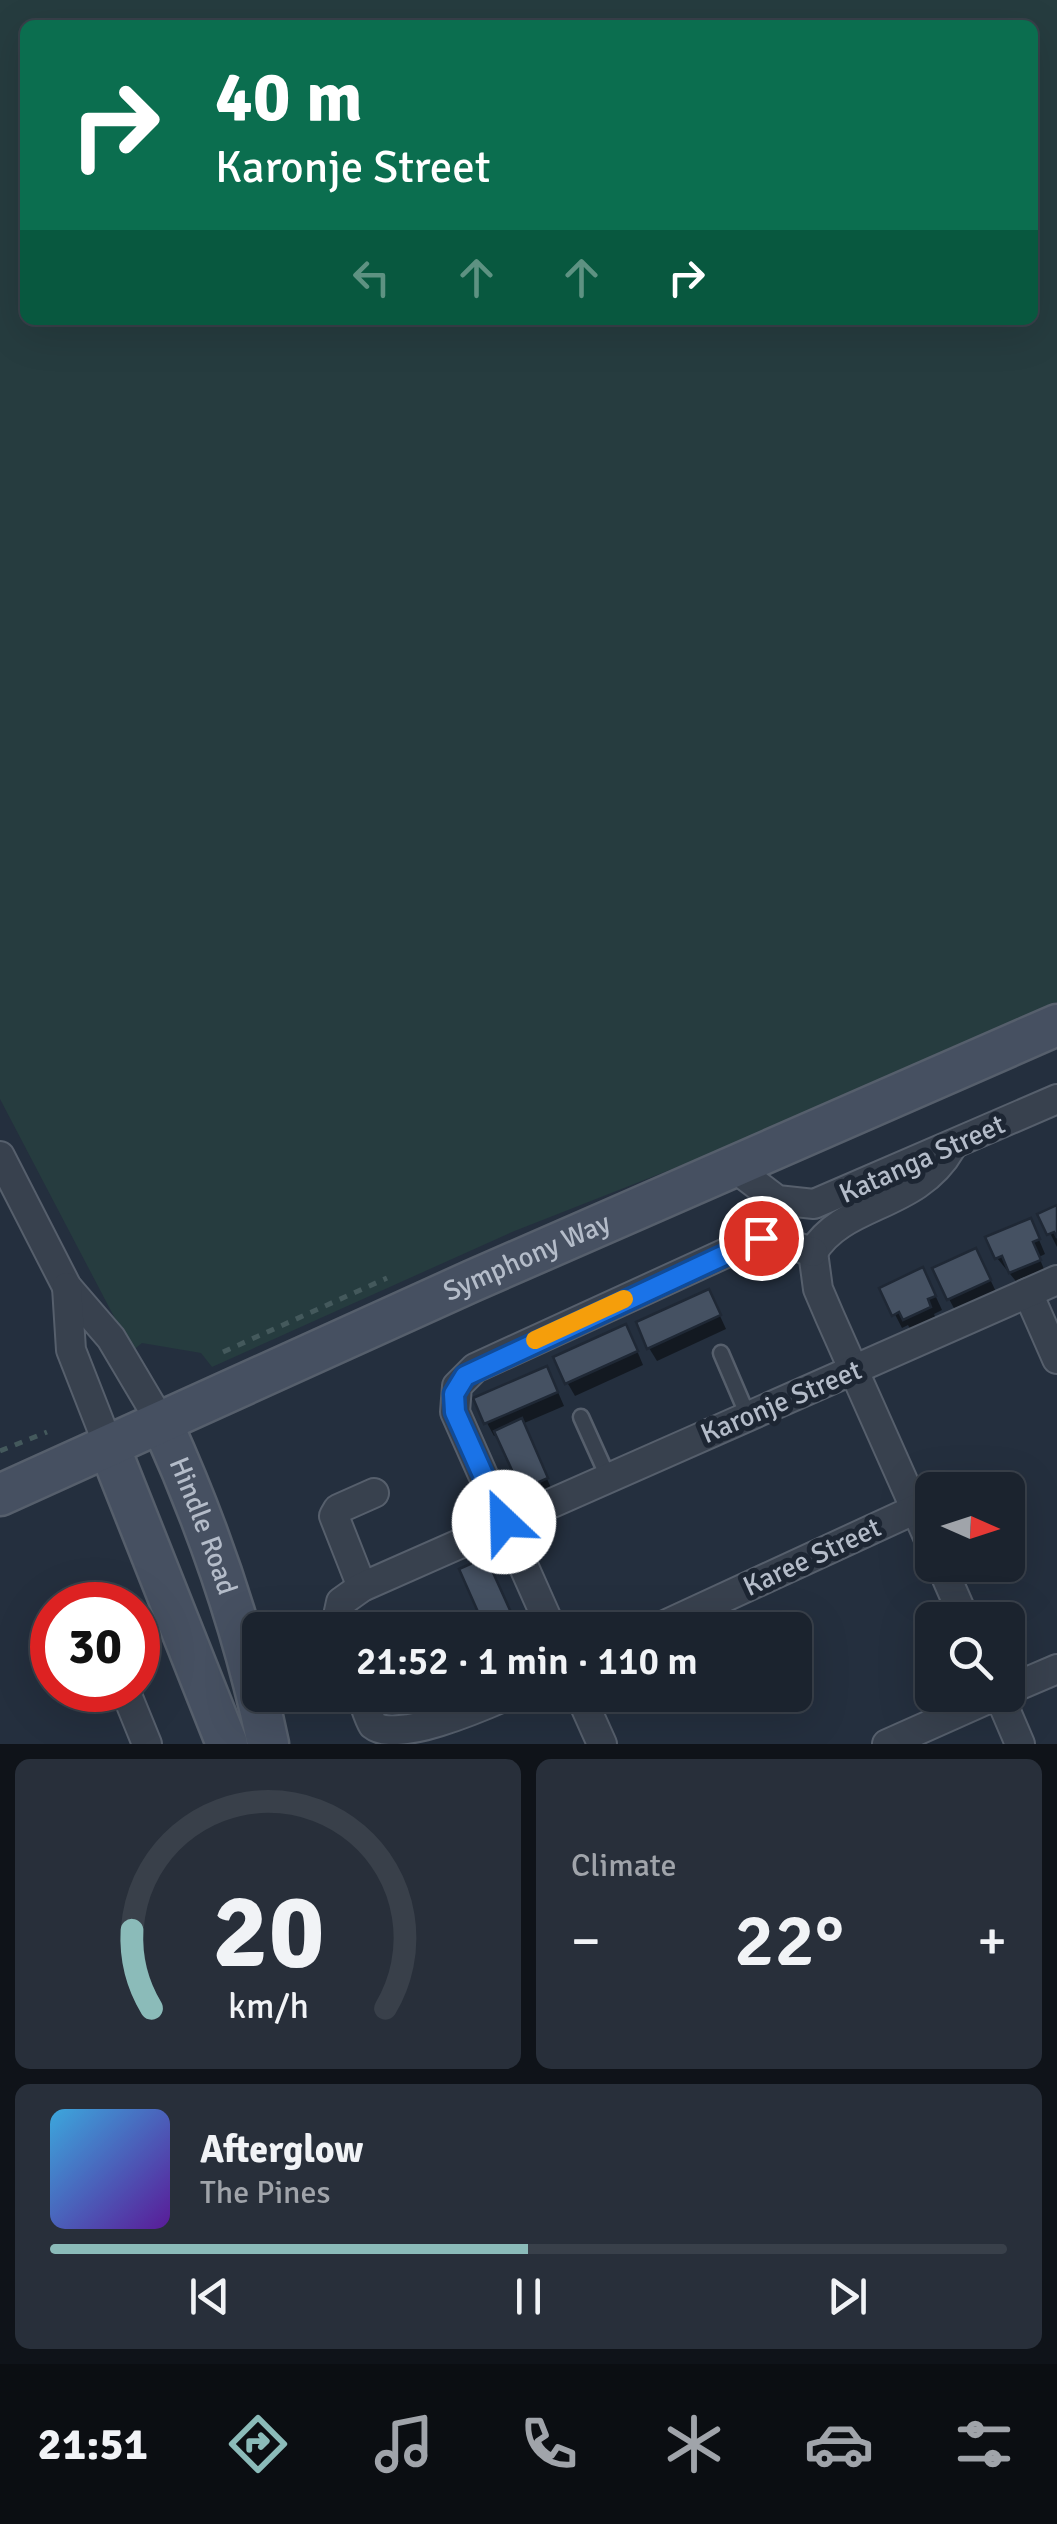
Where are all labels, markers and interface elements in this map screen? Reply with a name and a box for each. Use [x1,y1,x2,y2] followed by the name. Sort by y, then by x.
[215,54,363,140] text: 40 m
[50,60,180,190] icon: right
[215,140,490,195] text: Karonje Street
[344,250,399,305] icon: left
[449,250,504,305] icon: ahead
[554,250,609,305] icon: ahead
[659,250,714,305] icon: right
[834,1107,1010,1211] street label: Katanga Street
[719,1196,804,1281] pin
[438,1206,615,1309] street label: Symphony Way
[734,1211,789,1266] icon: arrive
[695,1353,867,1451] street label: Karonje Street
[162,1452,244,1599] street label: Hindle Road
[452,1470,556,1574] position arrow
[915,1472,1025,1582] north arrow
[915,1472,1025,1712] map controls
[738,1510,886,1604] street label: Karee Street
[30,1582,160,1712] speed limit sign: 30
[915,1602,1025,1712] button: search
[356,1638,698,1685] text: 21:52 · 1 min · 110 m
[571,1846,677,1885] text: Climate
[212,1868,324,1996] text: 20
[734,1894,844,1987] text: 22°
[571,1907,601,1975] text: −
[977,1907,1007,1975] text: +
[228,1984,308,2028] text: km/h
[200,2126,363,2173] text: Afterglow
[200,2173,331,2212] text: The Pines
[182,2269,237,2324] icon: previous
[501,2269,556,2324] icon: pause
[820,2269,875,2324] icon: next
[223,2409,293,2479] icon: directions
[369,2409,439,2479] icon: music
[514,2409,584,2479] icon: phone
[659,2409,729,2479] icon: climate
[804,2409,874,2479] icon: car
[949,2409,1019,2479] icon: filters
[38,2417,148,2472] text: 21:51

